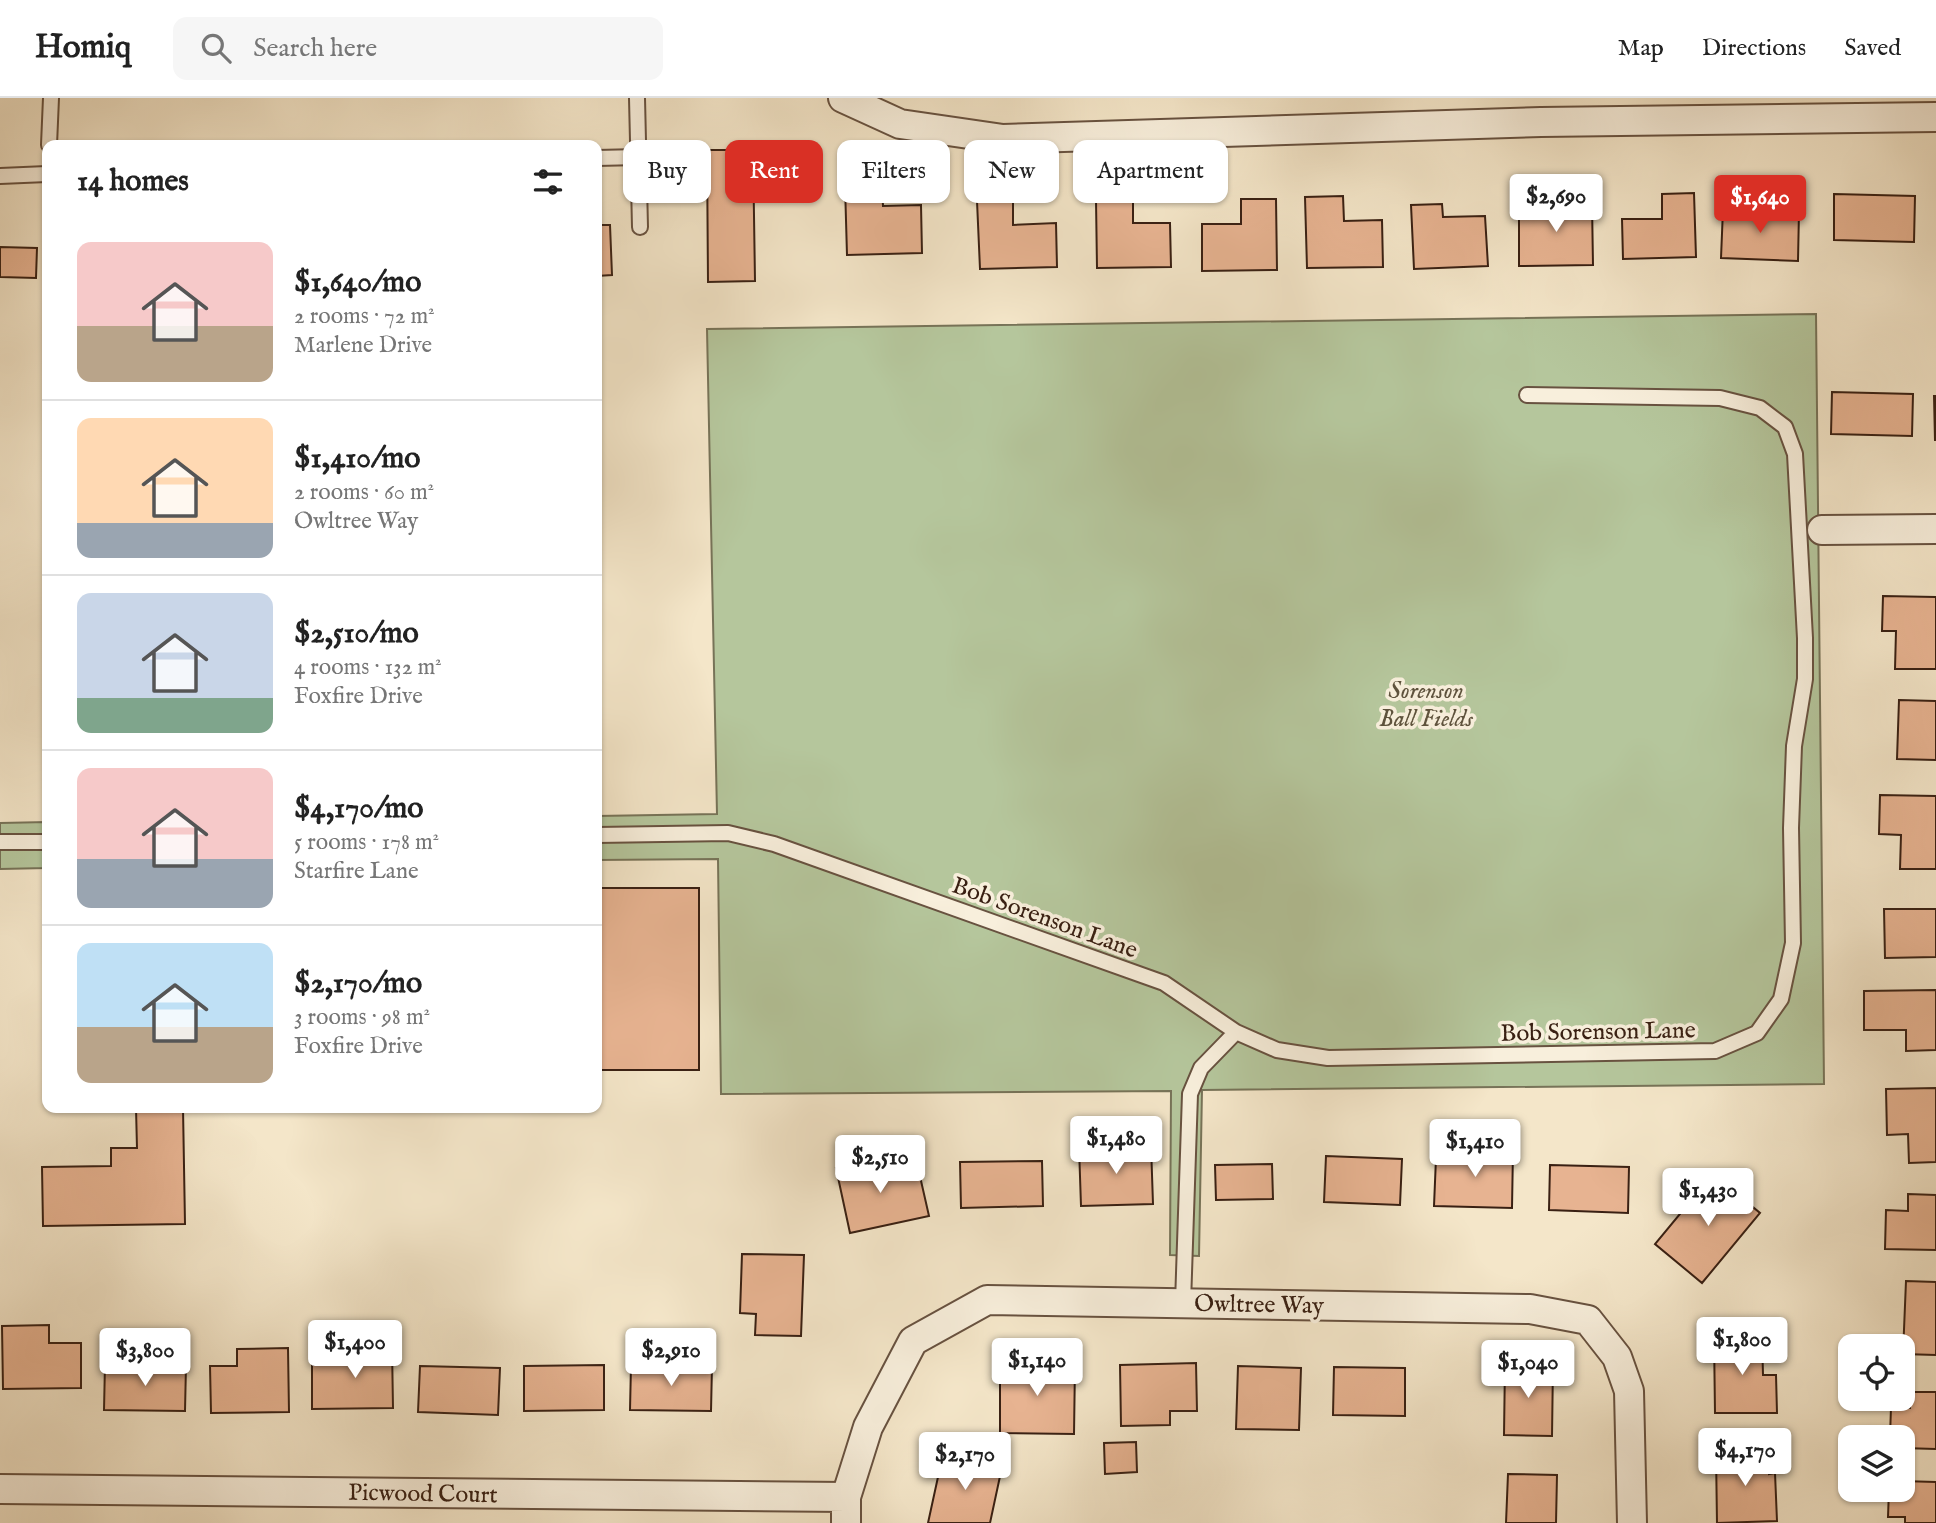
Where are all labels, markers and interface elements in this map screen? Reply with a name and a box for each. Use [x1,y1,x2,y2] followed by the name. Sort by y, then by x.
[173,17,663,80] search box
[35,27,131,69] text: Homiq
[197,29,235,67] icon: search
[253,32,377,65] text: Search here
[1618,33,1664,64] text: Map
[1702,33,1806,64] text: Directions
[1844,33,1901,64] text: Saved
[623,140,711,203] chip: Buy
[725,140,823,203] chip: Rent
[837,140,950,203] chip: Filters
[964,140,1059,203] chip: New
[1073,140,1228,203] chip: Apartment
[77,163,189,201] text: 14 homes
[529,163,567,201] icon: filters
[1499,174,1613,234] pin: $2,690
[1703,176,1817,235] pin: $1,640
[1526,182,1586,211] text: $2,690
[1730,183,1790,212] text: $1,640
[294,264,421,302] text: $1,640/mo
[133,270,217,354] icon: home
[294,302,435,331] text: 2 rooms · 72 m²
[294,331,432,360] text: Marlene Drive
[294,440,420,478] text: $1,410/mo
[133,446,217,530] icon: home
[294,478,434,507] text: 2 rooms · 60 m²
[294,507,418,536] text: Owltree Way
[294,615,419,653] text: $2,510/mo
[133,621,217,705] icon: home
[294,653,442,682] text: 4 rooms · 132 m²
[1379,676,1474,735] park label: Sorenson Ball Fields
[294,682,423,711] text: Foxfire Drive
[294,790,424,828] text: $4,170/mo
[133,796,217,880] icon: home
[294,828,439,857] text: 5 rooms · 178 m²
[294,857,419,886] text: Starfire Lane
[947,870,1142,966] street label: Bob Sorenson Lane
[294,965,422,1003] text: $2,170/mo
[133,971,217,1055] icon: home
[294,1003,430,1032] text: 3 rooms · 98 m²
[1500,1015,1696,1050] street label: Bob Sorenson Lane
[294,1032,423,1061] text: Foxfire Drive
[1059,1116,1173,1176] pin: $1,480
[1418,1119,1532,1179] pin: $1,410
[1086,1124,1146,1153] text: $1,480
[1445,1127,1505,1156] text: $1,410
[823,1136,937,1195] pin: $2,510
[851,1143,909,1172] text: $2,510
[1651,1168,1765,1228] pin: $1,430
[1678,1176,1738,1205] text: $1,430
[1194,1289,1324,1322] street label: Owltree Way
[1685,1318,1799,1377] pin: $1,800
[298,1320,412,1380] pin: $1,400
[1712,1325,1772,1354] text: $1,800
[88,1328,202,1388] pin: $3,800
[324,1328,386,1357] text: $1,400
[614,1328,728,1388] pin: $2,910
[1838,1334,1915,1502] map controls
[1838,1334,1915,1411] button: locate
[115,1336,175,1365] text: $3,800
[641,1336,701,1365] text: $2,910
[980,1338,1094,1398] pin: $1,140
[1471,1340,1585,1400] pin: $1,040
[1008,1346,1066,1375] text: $1,140
[1497,1348,1559,1377] text: $1,040
[1838,1425,1915,1502] button: layers
[1688,1428,1802,1488] pin: $4,170
[908,1432,1022,1492] pin: $2,170
[1714,1436,1776,1465] text: $4,170
[935,1440,995,1469] text: $2,170
[348,1478,498,1511] street label: Picwood Court

